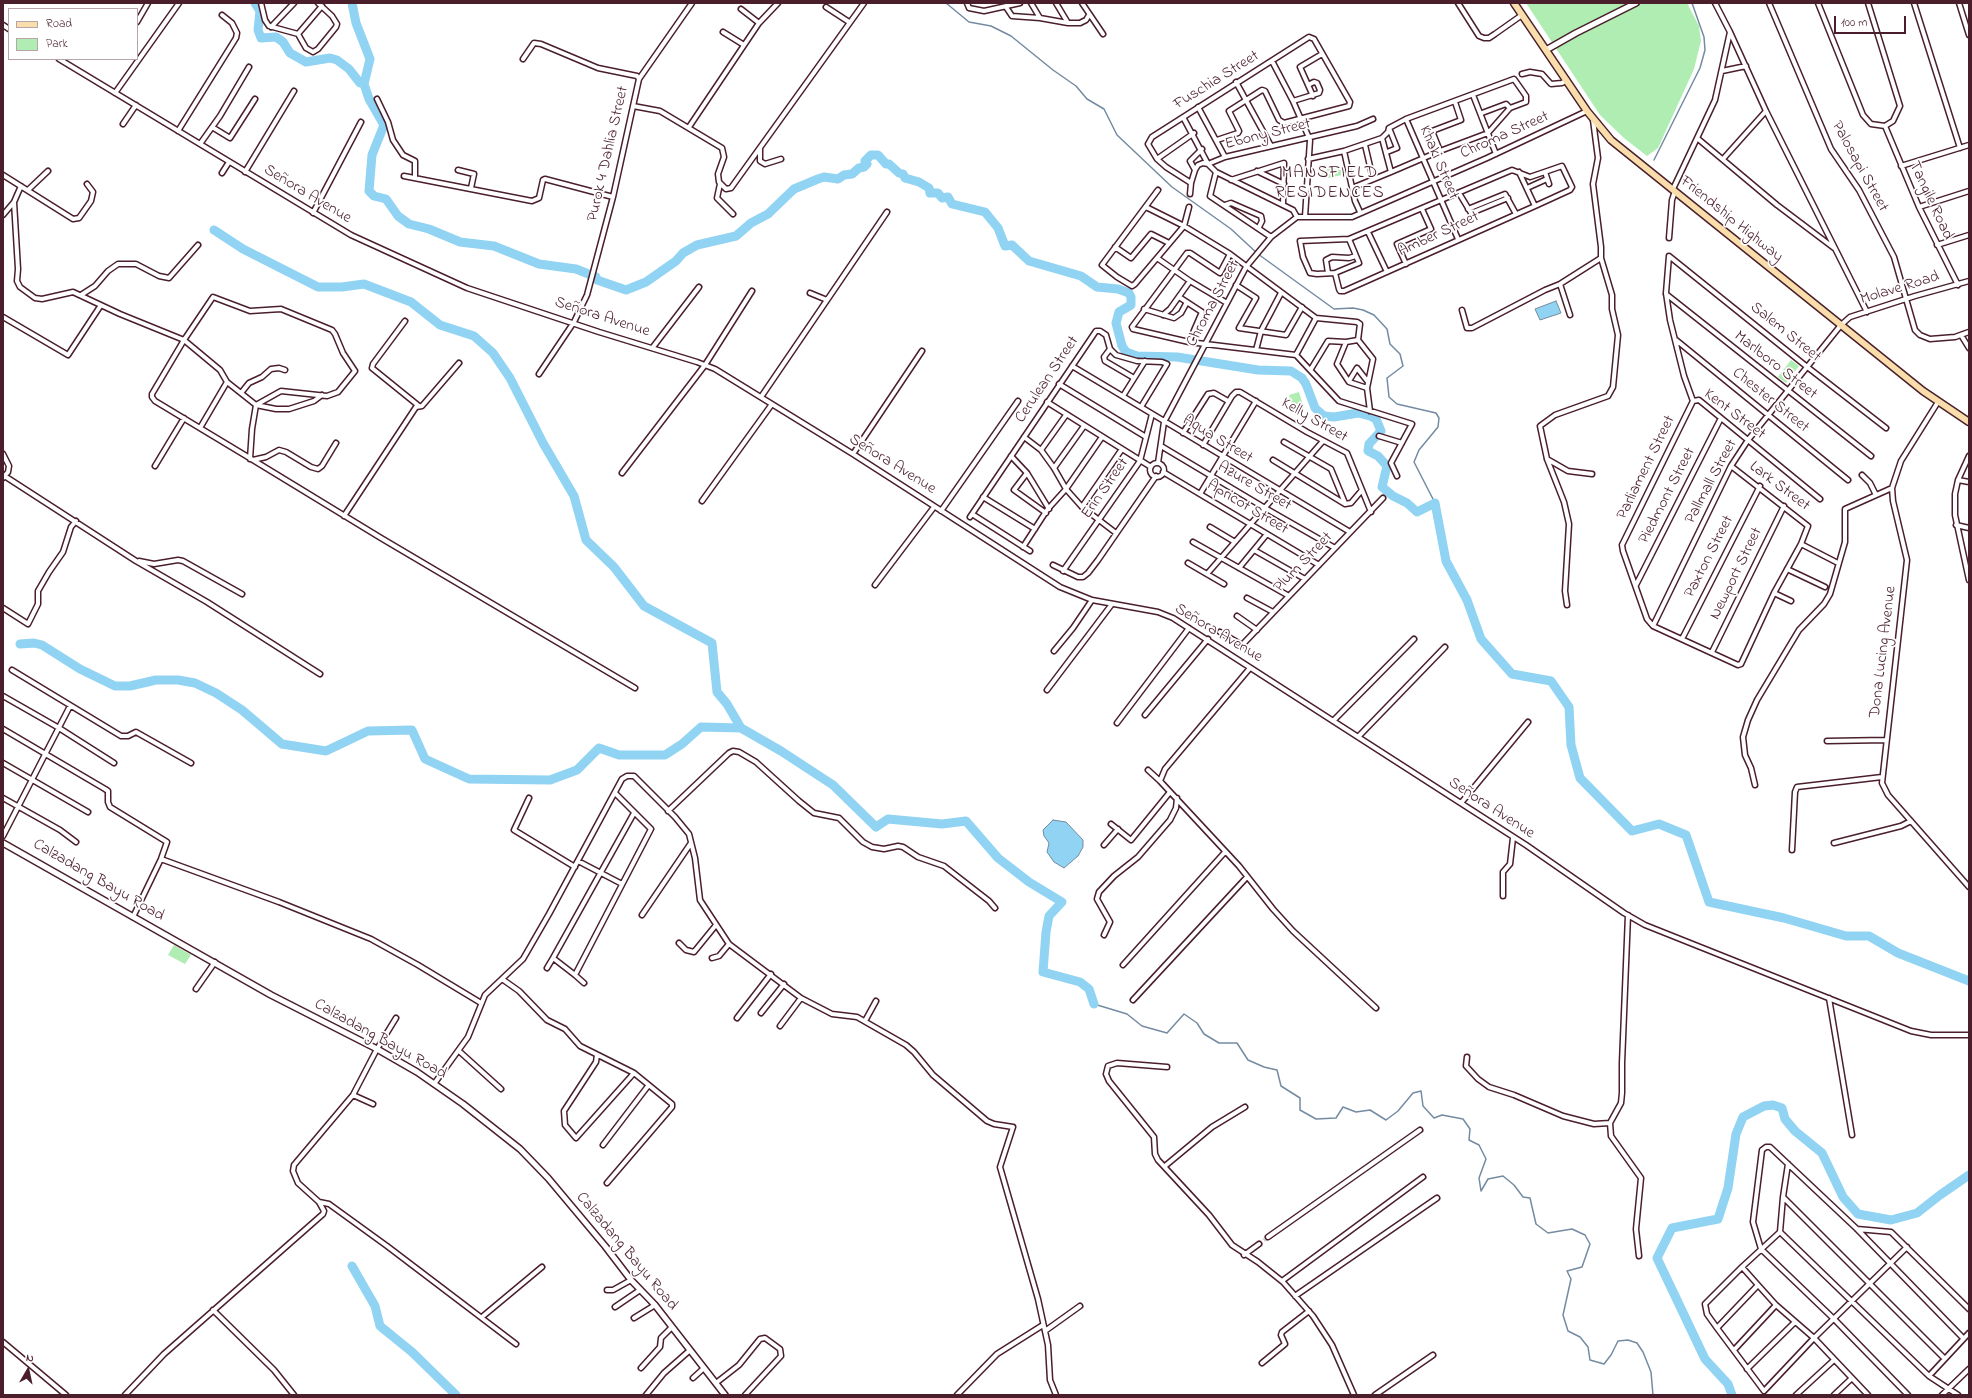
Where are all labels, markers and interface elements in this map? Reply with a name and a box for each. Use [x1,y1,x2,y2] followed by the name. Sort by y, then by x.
[8,8,138,60] legend
[1836,8,1908,34] scale bar
[1841,14,1868,32] text: 100 m
[46,15,72,33] text: Road
[46,35,68,53] text: Park
[1171,47,1263,115] street label: Fuschia Street
[584,84,634,224] street label: Purok 4 Dahlia Street
[1458,108,1552,164] street label: Chroma Street
[1223,115,1313,155] street label: Ebony Street
[1826,118,1892,216] street label: Palosapi Street
[1414,123,1462,203] street label: Khaki Street
[1903,159,1957,243] street label: Tangile Road
[260,161,354,229] street label: Señora Avenue
[1275,164,1385,204] district label: MANSFIELD RESIDENCES
[1676,173,1786,267] street label: Friendship Highway
[1395,208,1483,262] street label: Amber Street
[1183,258,1245,350] street label: Chroma Street
[1858,268,1942,310] street label: Molave Road
[552,294,652,342] street label: Señora Avenue
[1746,299,1824,367] street label: Salem Street
[1730,328,1820,404] street label: Marlboro Street
[1012,333,1084,427] street label: Cerulean Street
[1728,364,1812,438] street label: Chester Street
[1699,386,1769,444] street label: Kent Street
[1277,394,1351,448] street label: Kelly Street
[1178,412,1256,468] street label: Aqua Street
[1614,413,1680,523] street label: Parliament Street
[845,431,939,499] street label: Señora Avenue
[1682,436,1742,528] street label: Pallmall Street
[1635,445,1701,547] street label: Piedmont Street
[1078,455,1134,523] street label: Erin Street
[1214,458,1294,516] street label: Azure Street
[1745,458,1813,516] street label: Lark Street
[1203,476,1291,540] street label: Apricot Street
[1681,513,1739,601] street label: Paxton Street
[1706,525,1768,623] street label: Newport Street
[1270,529,1338,597] street label: Plum Street
[1866,585,1902,719] street label: Dona Lucing Avenue
[1171,600,1265,668] street label: Señora Avenue
[1444,774,1538,844] street label: Señora Avenue
[29,836,167,926] street label: Calzadang Bayu Road
[310,996,450,1084] street label: Calzadang Bayu Road
[571,1189,681,1315] street label: Calzadang Bayu Road
[8,1350,48,1390] north arrow
[25,1350,35,1367] text: N

